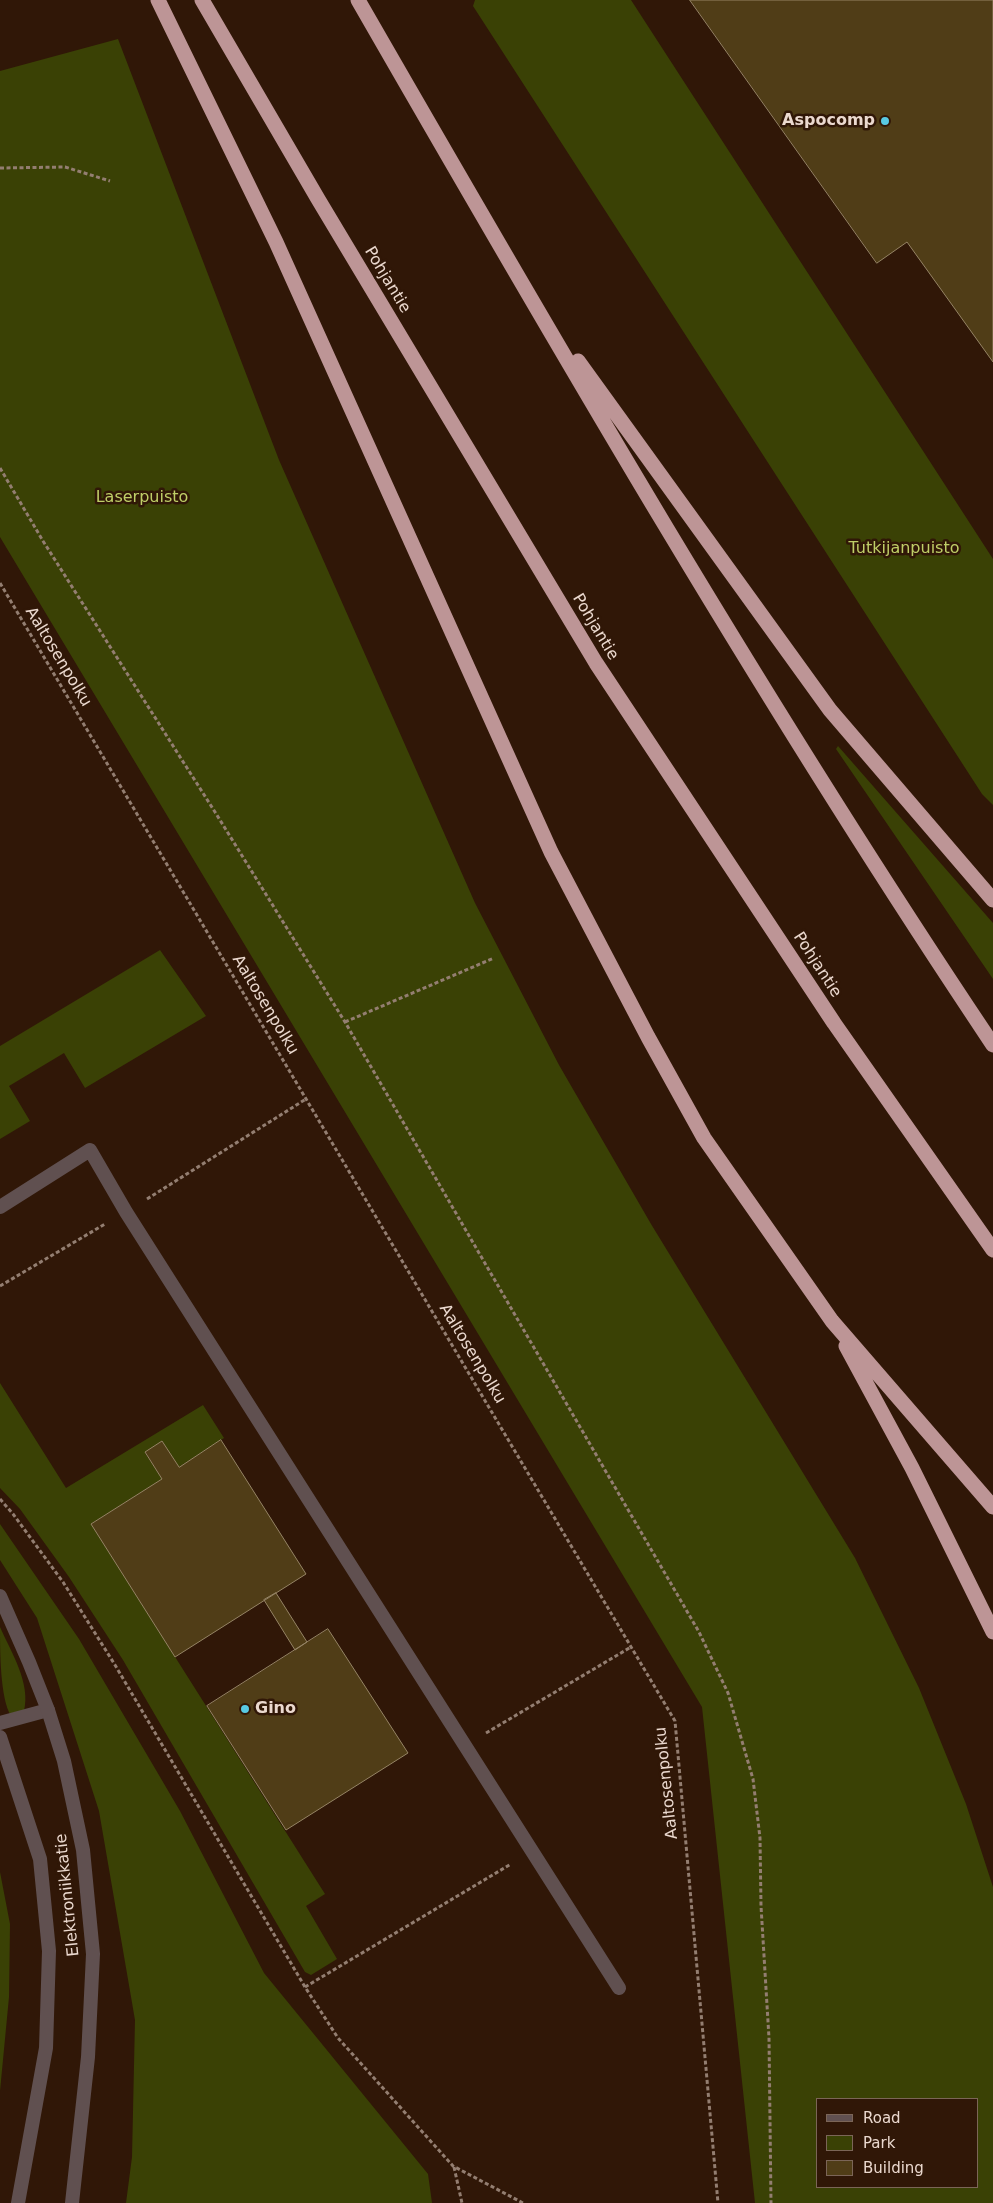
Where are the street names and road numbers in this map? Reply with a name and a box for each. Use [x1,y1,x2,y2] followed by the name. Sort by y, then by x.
[360,243,414,317] street label: Pohjantie
[568,590,622,664] street label: Pohjantie
[21,604,95,710] street label: Aaltosenpolku
[789,929,845,1001] street label: Pohjantie
[228,952,302,1058] street label: Aaltosenpolku
[435,1301,509,1407] street label: Aaltosenpolku
[652,1726,682,1840] street label: Aaltosenpolku
[52,1833,84,1957] street label: Elektroniikkatie

